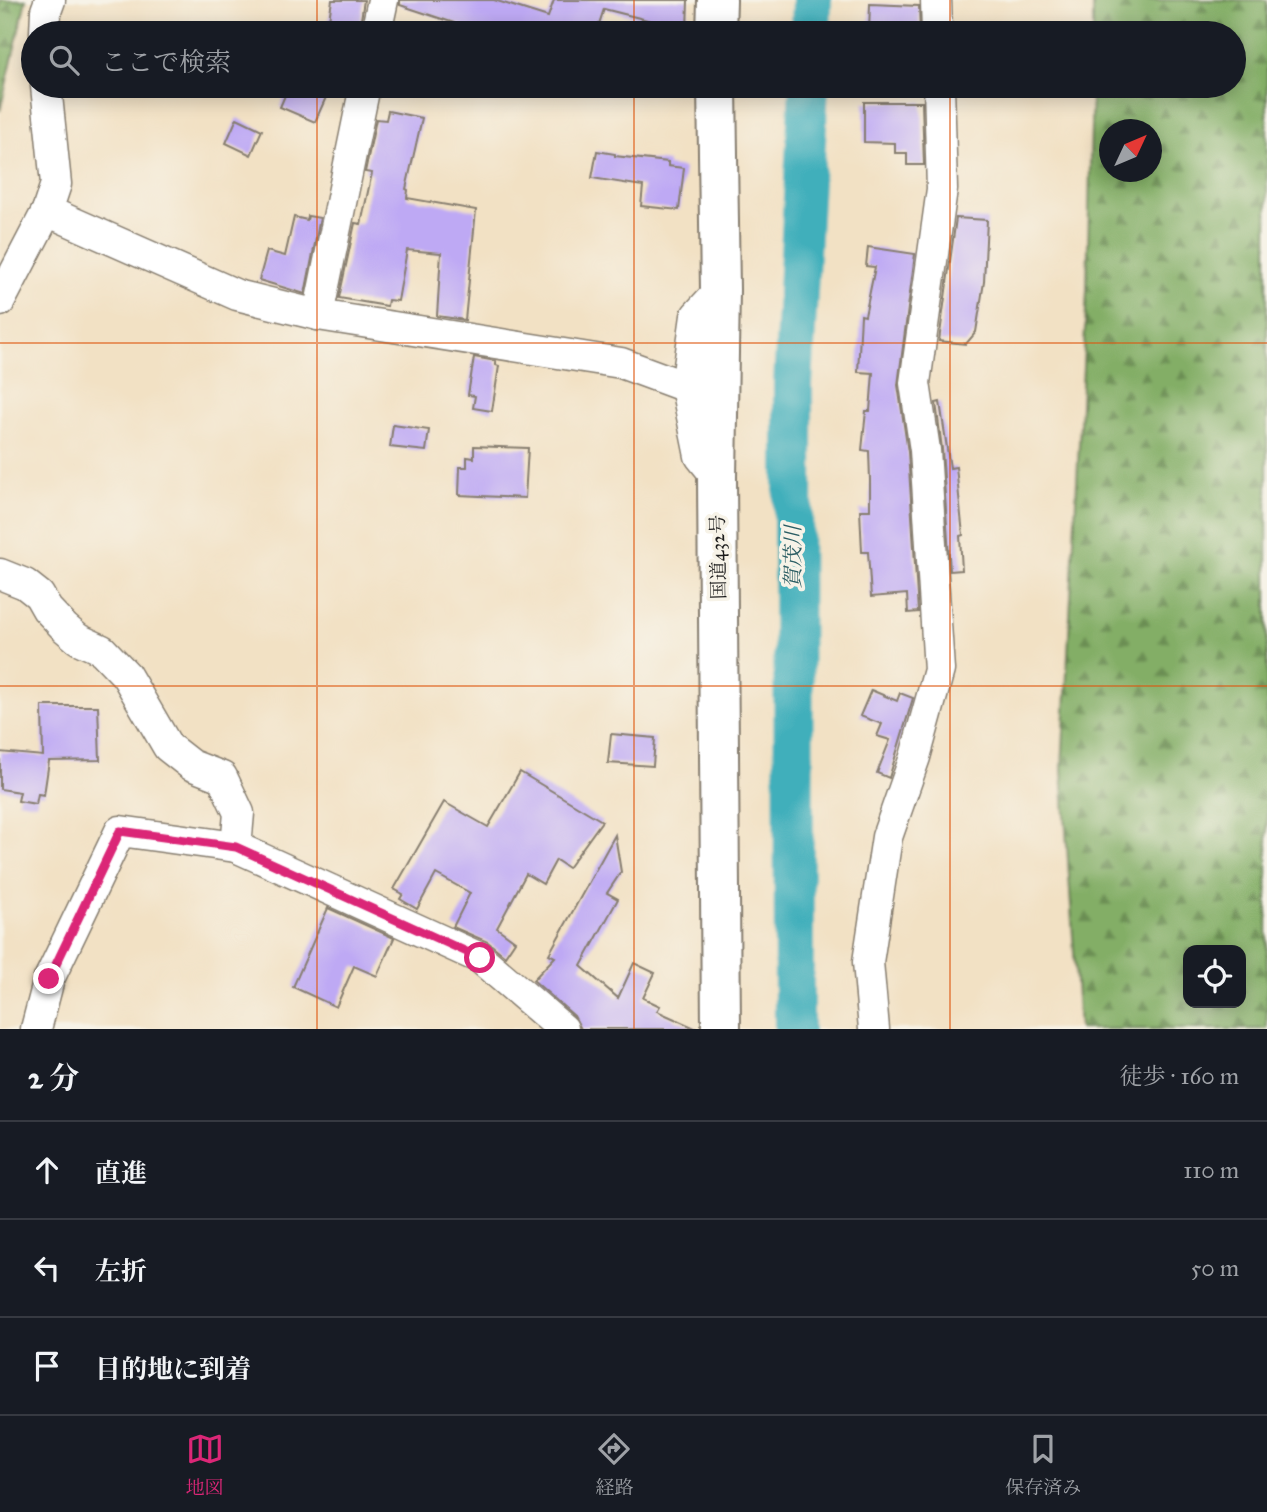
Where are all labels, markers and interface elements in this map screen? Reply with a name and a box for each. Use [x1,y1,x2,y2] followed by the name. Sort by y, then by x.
[21,21,1246,98] search box
[45,41,83,79] icon: search
[101,46,231,78] text: ここで検索
[1099,119,1162,182] north arrow
[706,515,730,599] street label: 国道432号
[780,524,806,589] water label: 賀茂川
[464,942,495,973] route start
[1183,945,1246,1008] map controls
[1183,945,1246,1008] button: locate
[33,963,64,994] route end
[28,1060,79,1096] text: 2 分
[1120,1062,1239,1090] text: 徒歩 · 160 m
[28,1151,66,1189] icon: ahead
[1183,1156,1239,1184] text: 110 m
[95,1157,147,1189] text: 直進
[28,1249,66,1287] icon: left
[1191,1254,1239,1282] text: 50 m
[95,1255,147,1287] text: 左折
[28,1347,66,1385] icon: arrive
[95,1353,251,1385] text: 目的地に到着
[186,1430,224,1499] tab: 地図
[595,1430,633,1499] tab: 経路
[1005,1430,1081,1499] tab: 保存済み

